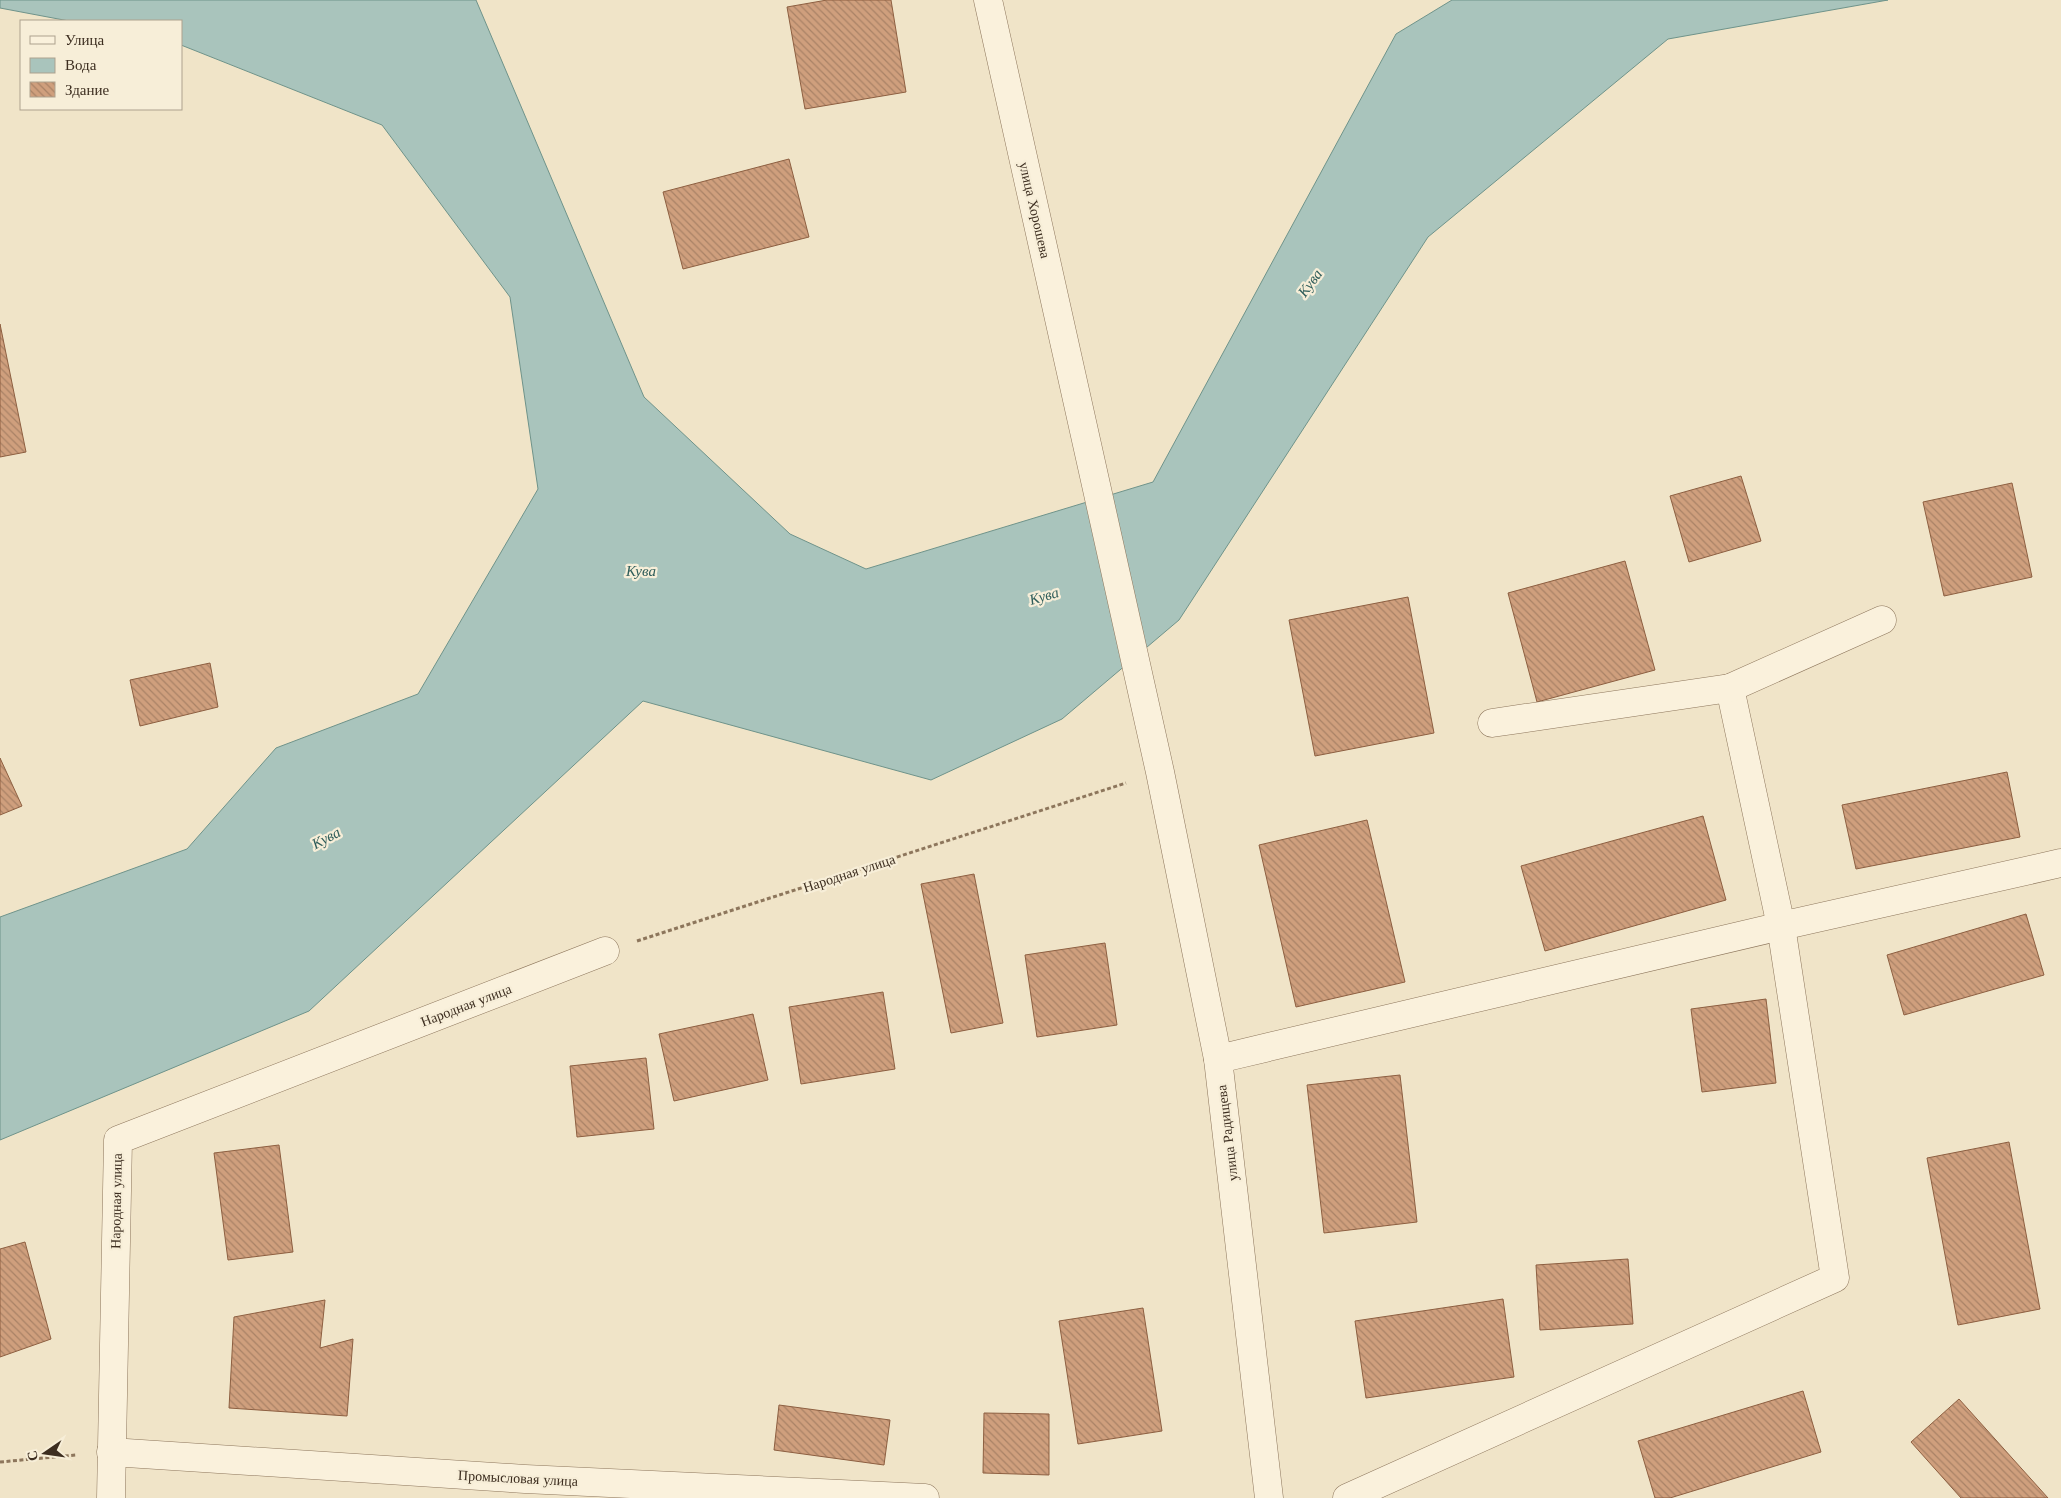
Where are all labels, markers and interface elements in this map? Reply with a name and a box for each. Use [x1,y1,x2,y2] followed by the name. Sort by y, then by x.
[20,20,182,110] legend
[65,30,104,49] text: Улица
[65,55,97,74] text: Вода
[65,80,109,99] text: Здание
[1015,160,1055,261] street label: улица Хорошева
[1293,265,1326,301] water label: Кува
[625,561,656,580] water label: Кува
[1026,582,1061,609] water label: Кува
[307,822,343,853] water label: Кува
[801,849,898,896] street label: Народная улица
[418,979,515,1031] street label: Народная улица
[1212,1083,1242,1182] street label: улица Радищева
[106,1152,126,1249] street label: Народная улица
[20,1428,70,1478] north arrow
[22,1449,42,1463] text: С
[458,1466,579,1490] street label: Промысловая улица

